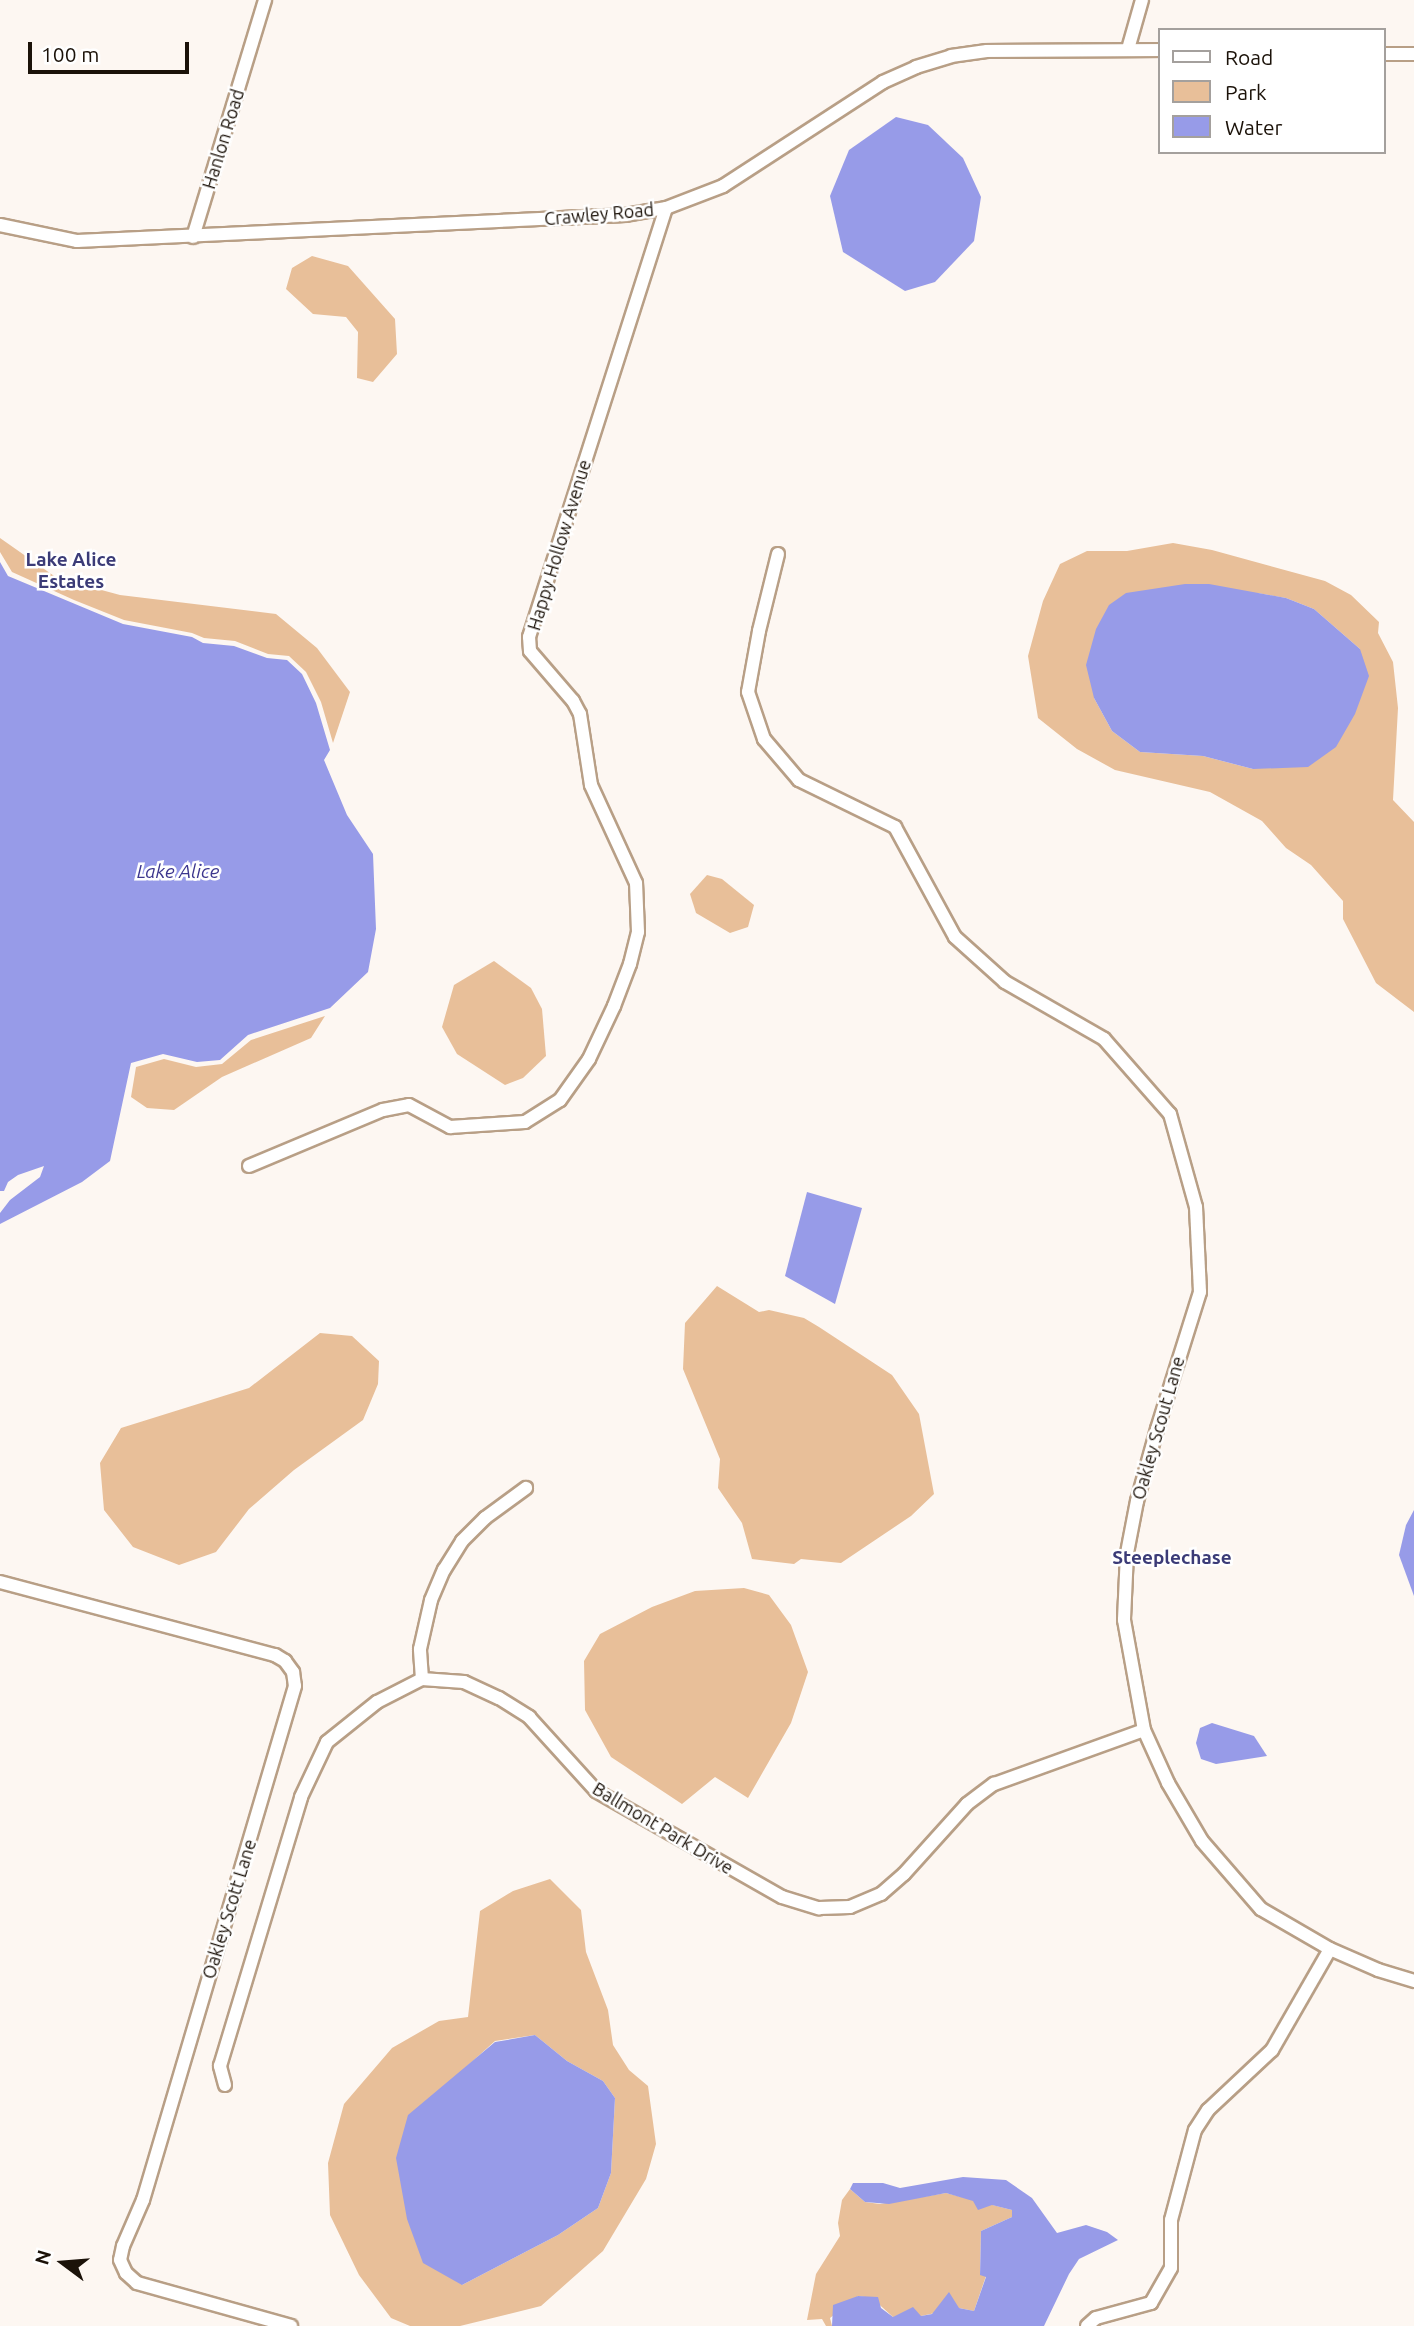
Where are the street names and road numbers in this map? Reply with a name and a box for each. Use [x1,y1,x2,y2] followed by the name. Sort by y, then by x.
[198,86,248,192] street label: Hanlon Road
[543,198,655,230] street label: Crawley Road
[523,457,595,633] street label: Happy Hollow Avenue
[1127,1354,1189,1502] street label: Oakley Scout Lane
[589,1778,737,1878] street label: Ballmont Park Drive
[197,1837,261,1981] street label: Oakley Scott Lane

